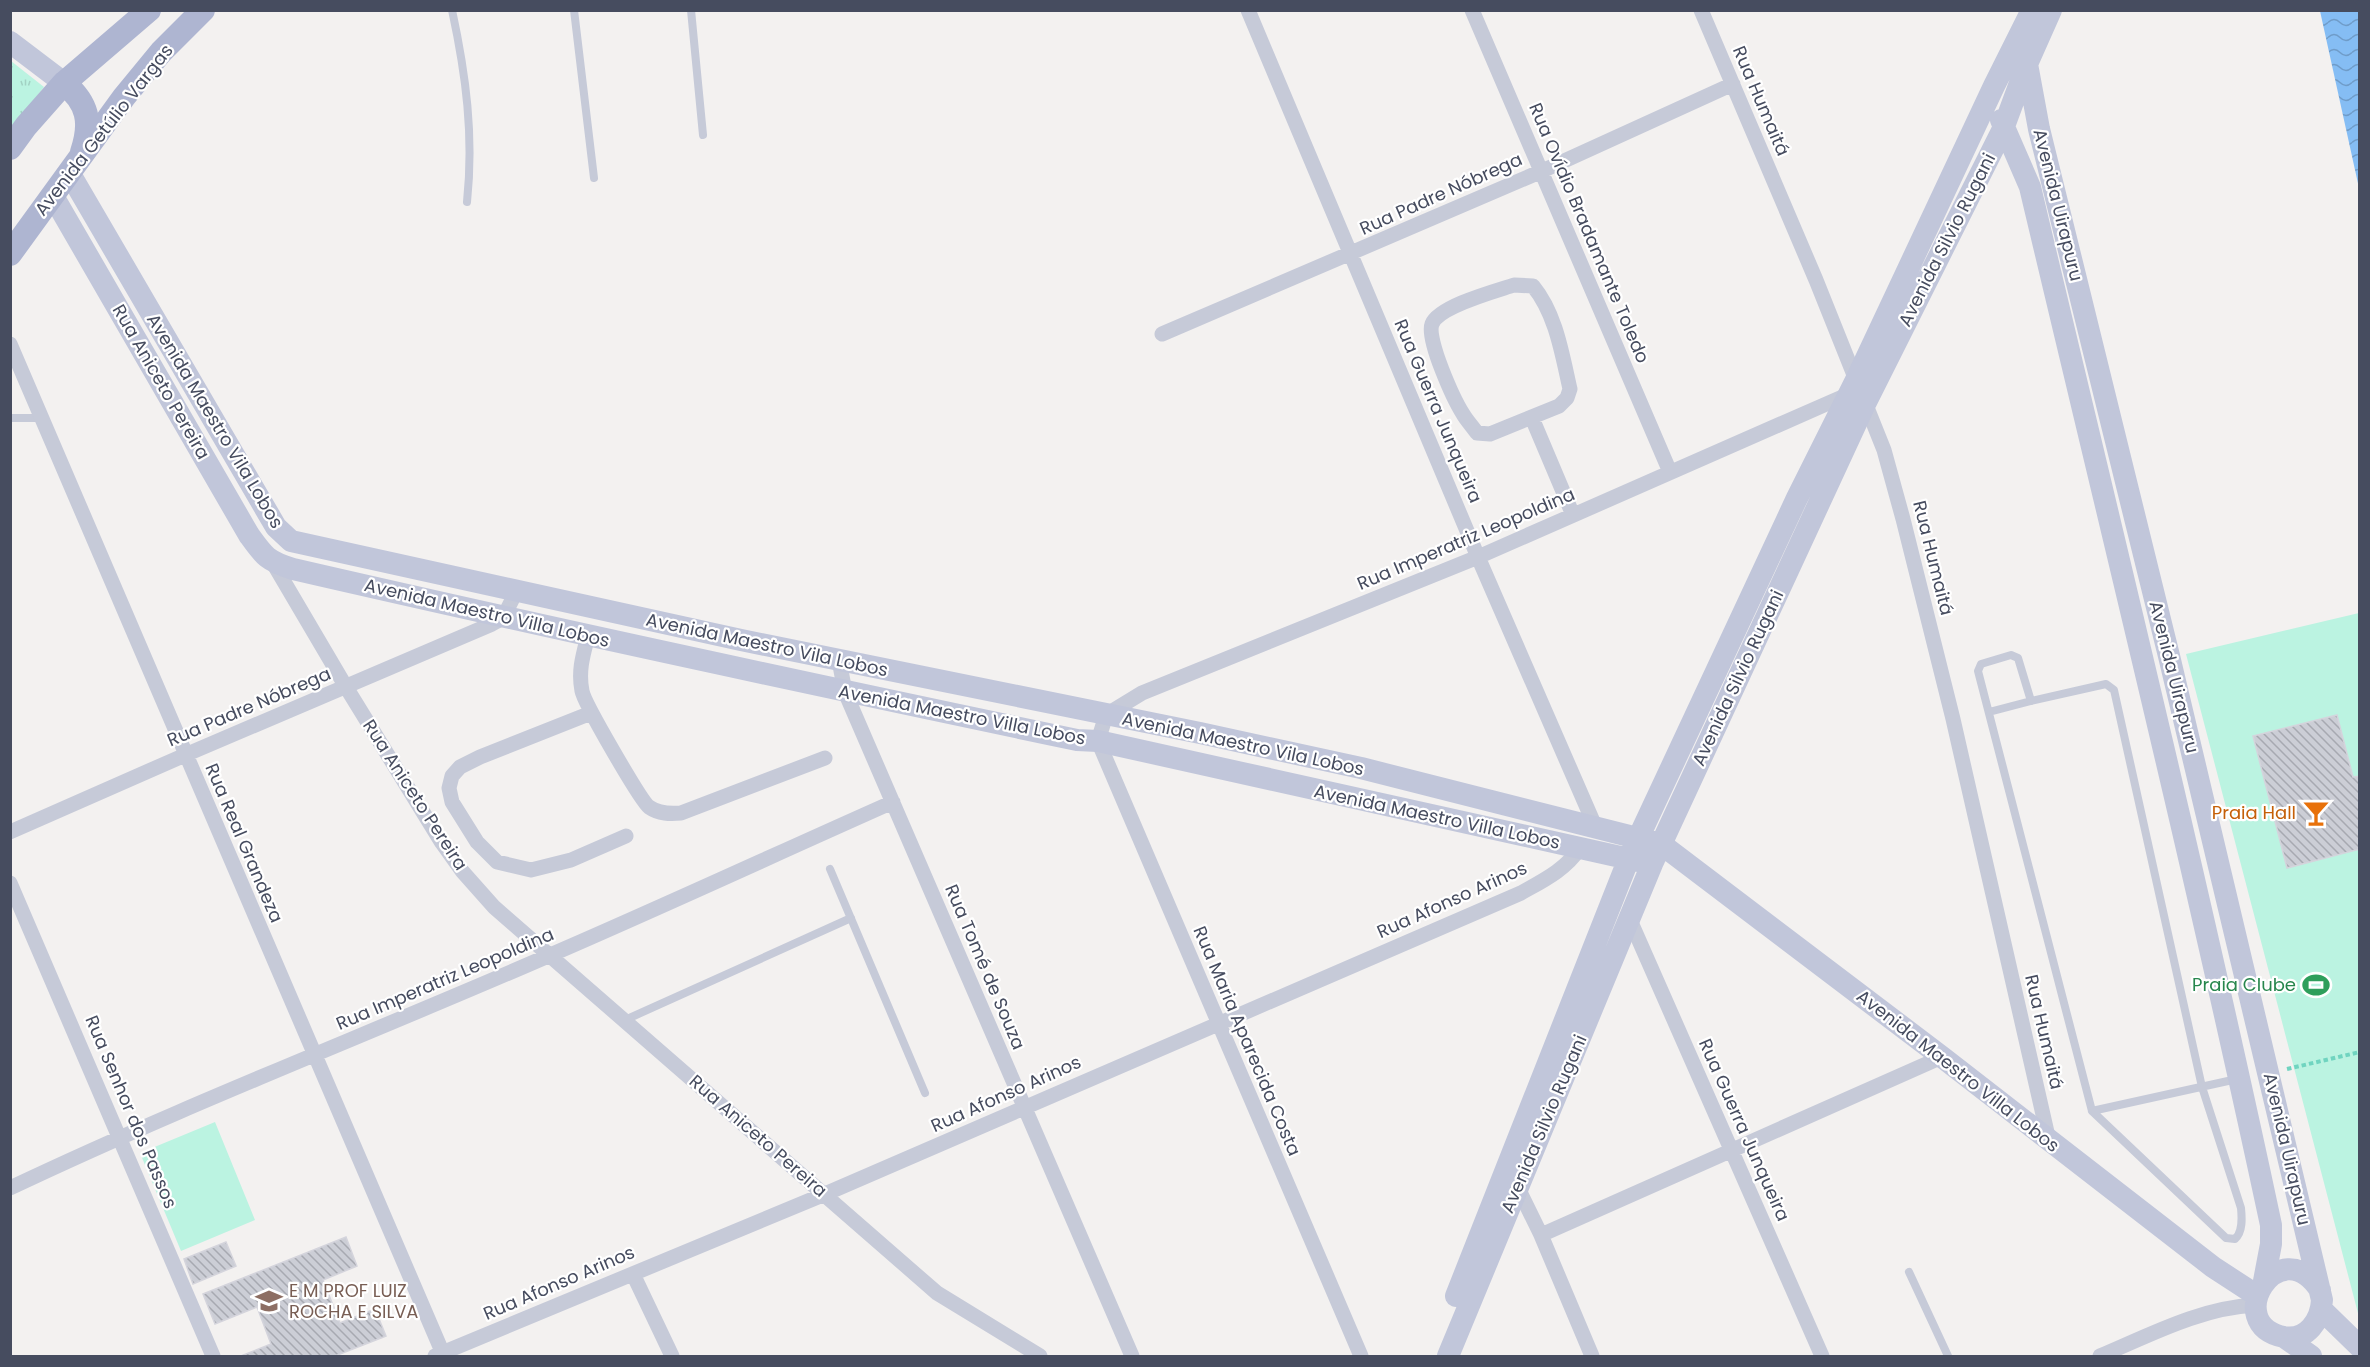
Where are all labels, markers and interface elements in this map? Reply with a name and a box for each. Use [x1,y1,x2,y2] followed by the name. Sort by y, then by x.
[29,39,179,221] street label: Avenida Getúlio Vargas
[1727,42,1796,160] street label: Rua Humaitá
[1523,99,1656,367] street label: Rua Ovídio Bradamante Toledo
[2028,126,2089,284] street label: Avenida Uirapuru
[1356,146,1526,241] street label: Rua Padre Nóbrega
[1892,149,2001,331] street label: Avenida Silvio Rugani
[107,300,216,464] street label: Rua Aniceto Pereira
[141,309,290,533] street label: Avenida Maestro Vila Lobos
[1388,315,1489,506] street label: Rua Guerra Junqueira
[1353,481,1578,596] street label: Rua Imperatriz Leopoldina
[1907,498,1960,618] street label: Rua Humaitá
[362,572,612,653] street label: Avenida Maestro Villa Lobos
[1686,586,1789,770] street label: Avenida Silvio Rugani
[2144,598,2205,756] street label: Avenida Uirapuru
[644,607,890,682] street label: Avenida Maestro Vila Lobos
[163,661,334,752] street label: Rua Padre Nóbrega
[836,678,1088,751] street label: Avenida Maestro Villa Lobos
[1120,706,1366,781] street label: Avenida Maestro Vila Lobos
[357,714,474,875] street label: Rua Aniceto Pereira
[200,759,289,926] street label: Rua Real Grandeza
[1312,778,1563,855] street label: Avenida Maestro Villa Lobos
[2301,798,2331,828] bar icon: Praia Hall
[2212,800,2296,825] place label: Praia Hall
[1373,855,1531,944] street label: Rua Afonso Arinos
[939,880,1032,1053] street label: Rua Tomé de Souza
[332,921,557,1036] street label: Rua Imperatriz Leopoldina
[1188,922,1307,1160] street label: Rua Maria Aparecida Costa
[2301,970,2331,1000] sports icon: Praia Clube
[2019,972,2070,1092] street label: Rua Humaitá
[2192,972,2296,997] place label: Praia Clube
[1852,983,2065,1158] street label: Avenida Maestro Villa Lobos
[79,1011,183,1212] street label: Rua Senhor dos Passos
[1495,1031,1592,1217] street label: Avenida Silvio Rugani
[1693,1035,1796,1225] street label: Rua Guerra Junqueira
[927,1049,1085,1138] street label: Rua Afonso Arinos
[684,1069,833,1203] street label: Rua Aniceto Pereira
[2258,1070,2317,1228] street label: Avenida Uirapuru
[479,1239,638,1326] street label: Rua Afonso Arinos
[289,1278,419,1324] place label: E M PROF LUIZ ROCHA E SILVA
[254,1286,284,1316] school or university icon: E M PROF LUIZ ROCHA E SILVA

